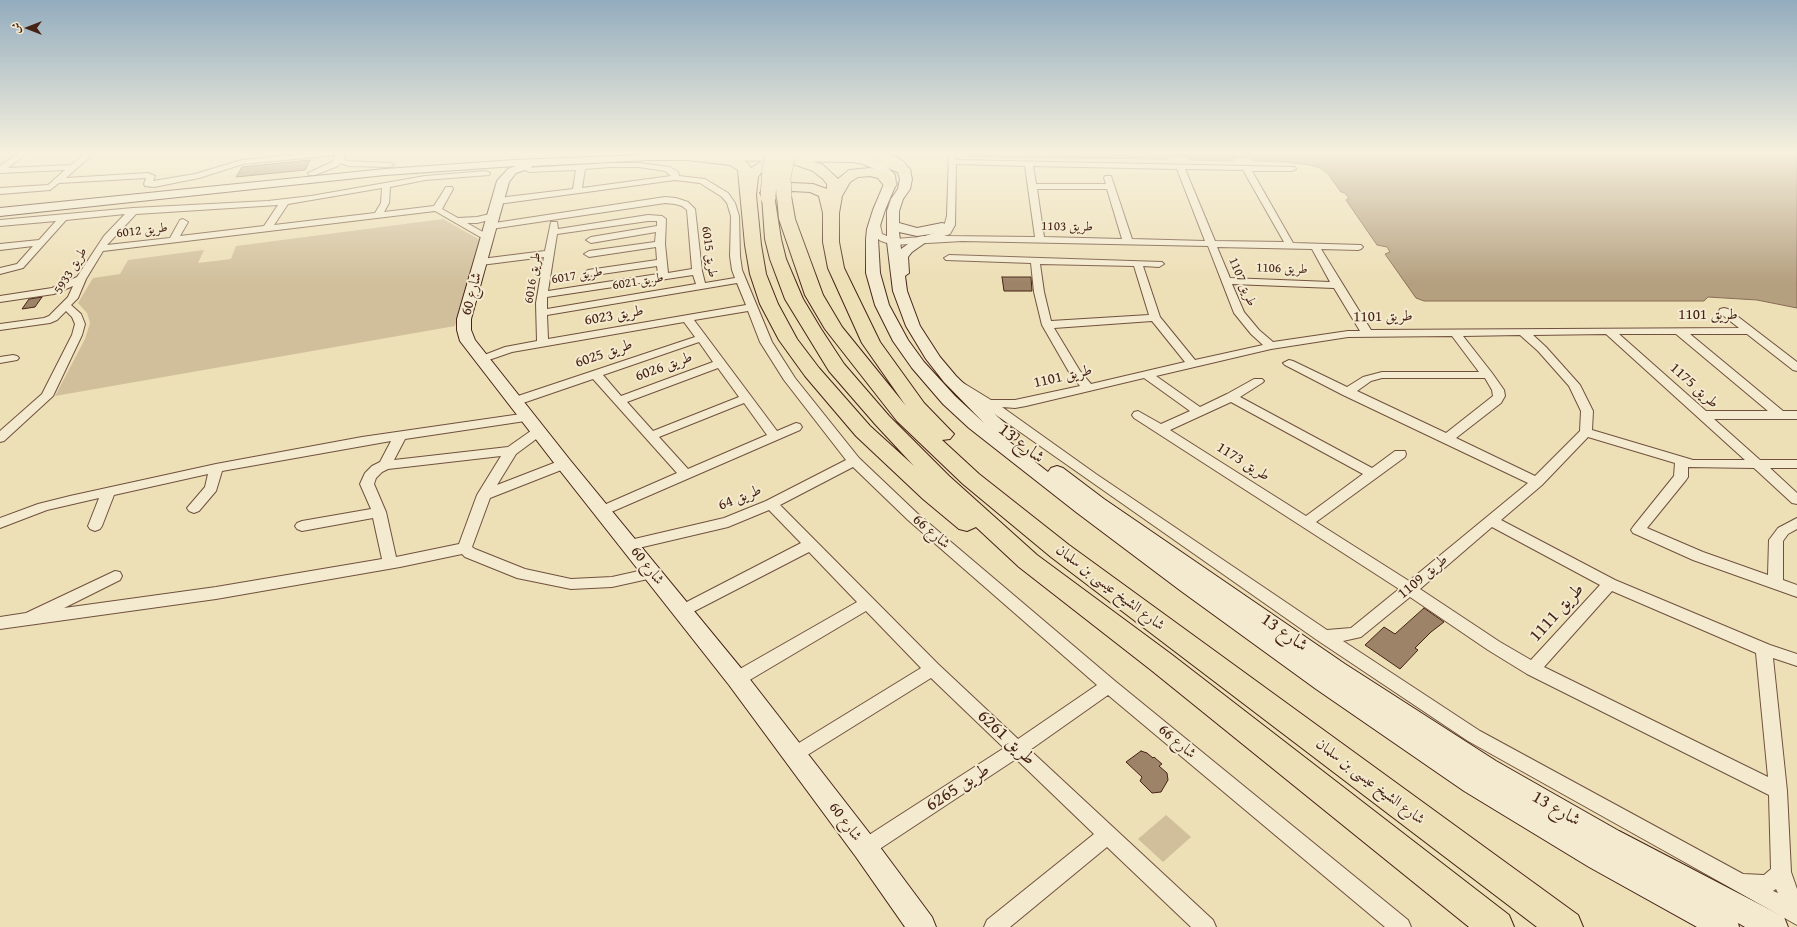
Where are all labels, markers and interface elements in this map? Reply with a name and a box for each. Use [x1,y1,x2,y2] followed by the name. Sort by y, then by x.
[8,8,48,48] north arrow
[8,23,24,33] text: ش
[1041,219,1093,235] street label: طريق 1103
[115,220,169,242] street label: طريق 6012
[698,225,720,279] street label: طريق 6015
[51,245,91,297] street label: طريق 5933
[521,251,545,305] street label: طريق 6016
[1225,255,1259,309] street label: طريق 1107
[1256,260,1308,278] street label: طريق 1106
[550,264,604,288] street label: طريق 6017
[611,270,665,294] street label: طريق 6021
[458,271,486,317] street label: شارع 60
[583,302,645,330] street label: طريق 6023
[1678,306,1738,324] street label: طريق 1101
[1353,307,1413,327] street label: طريق 1101
[573,336,635,372] street label: طريق 6025
[633,348,695,386] street label: طريق 6026
[1666,359,1722,413] street label: طريق 1175
[1032,362,1094,392] street label: طريق 1101
[994,419,1048,469] street label: شارع 13
[1213,439,1273,485] street label: طريق 1173
[716,481,764,515] street label: طريق 64
[909,511,953,553] street label: شارع 66
[1052,541,1168,635] street label: شارع الشيخ عيسى بن سلمان
[626,543,668,589] street label: شارع 60
[1394,551,1452,603] street label: طريق 1109
[1525,579,1589,647] street label: طريق 1111
[1256,609,1312,657] street label: شارع 13
[972,706,1040,770] street label: طريق 6261
[1154,721,1200,763] street label: شارع 66
[1312,735,1428,829] street label: شارع الشيخ عيسى بن سلمان
[922,759,994,817] street label: طريق 6265
[1528,787,1584,831] street label: شارع 13
[825,799,865,845] street label: شارع 60

